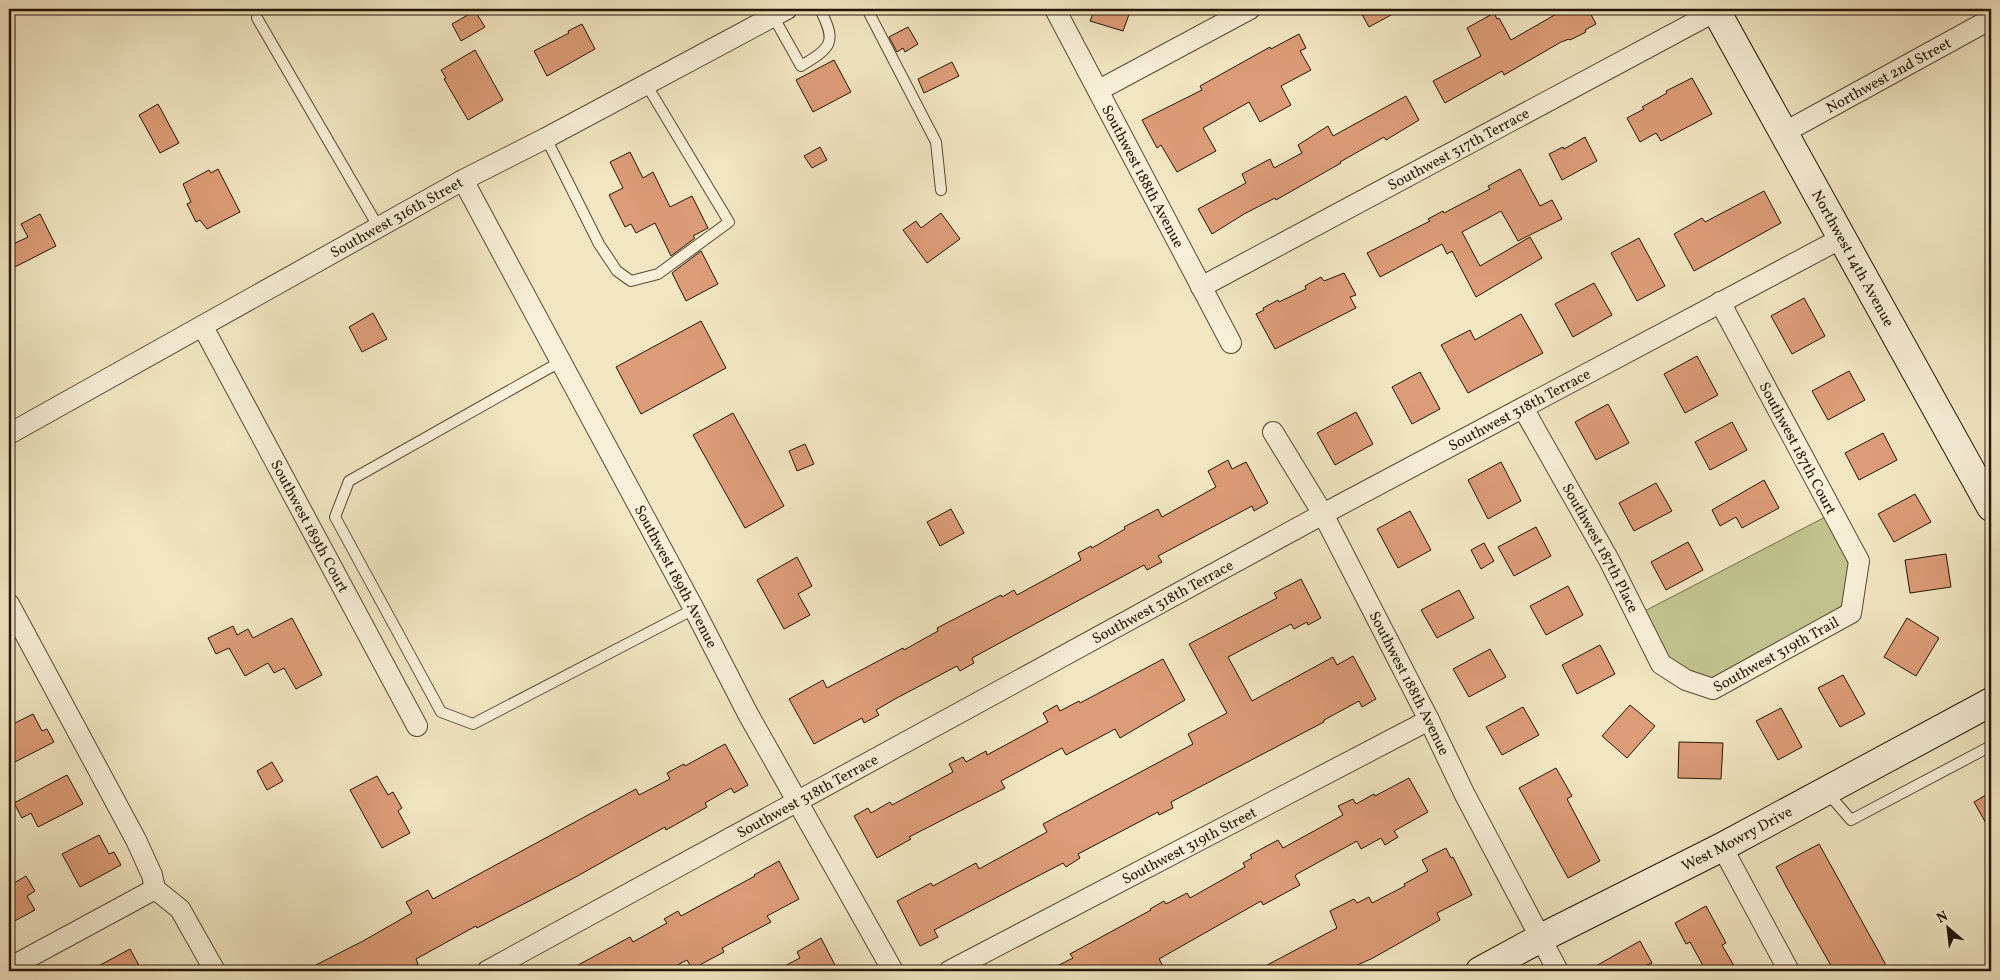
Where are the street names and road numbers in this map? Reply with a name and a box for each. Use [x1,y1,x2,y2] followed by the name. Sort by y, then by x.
[1823,34,1956,119] street label: Northwest 2nd Street
[1095,102,1188,252] street label: Southwest 188th Avenue
[1384,104,1534,197] street label: Southwest 317th Terrace
[327,173,468,264] street label: Southwest 316th Street
[1805,187,1898,331] street label: Northwest 14th Avenue
[1445,365,1595,457] street label: Southwest 318th Terrace
[1753,379,1841,519] street label: Southwest 187th Court
[264,457,353,597] street label: Southwest 189th Court
[1556,480,1643,617] street label: Southwest 187th Place
[628,502,721,652] street label: Southwest 189th Avenue
[1089,556,1238,650] street label: Southwest 318th Terrace
[1363,608,1453,759] street label: Southwest 188th Avenue
[1710,612,1843,699] street label: Southwest 319th Trail
[733,750,883,844] street label: Southwest 318th Terrace
[1678,802,1797,878] street label: West Mowry Drive
[1119,803,1261,891] street label: Southwest 319th Street

